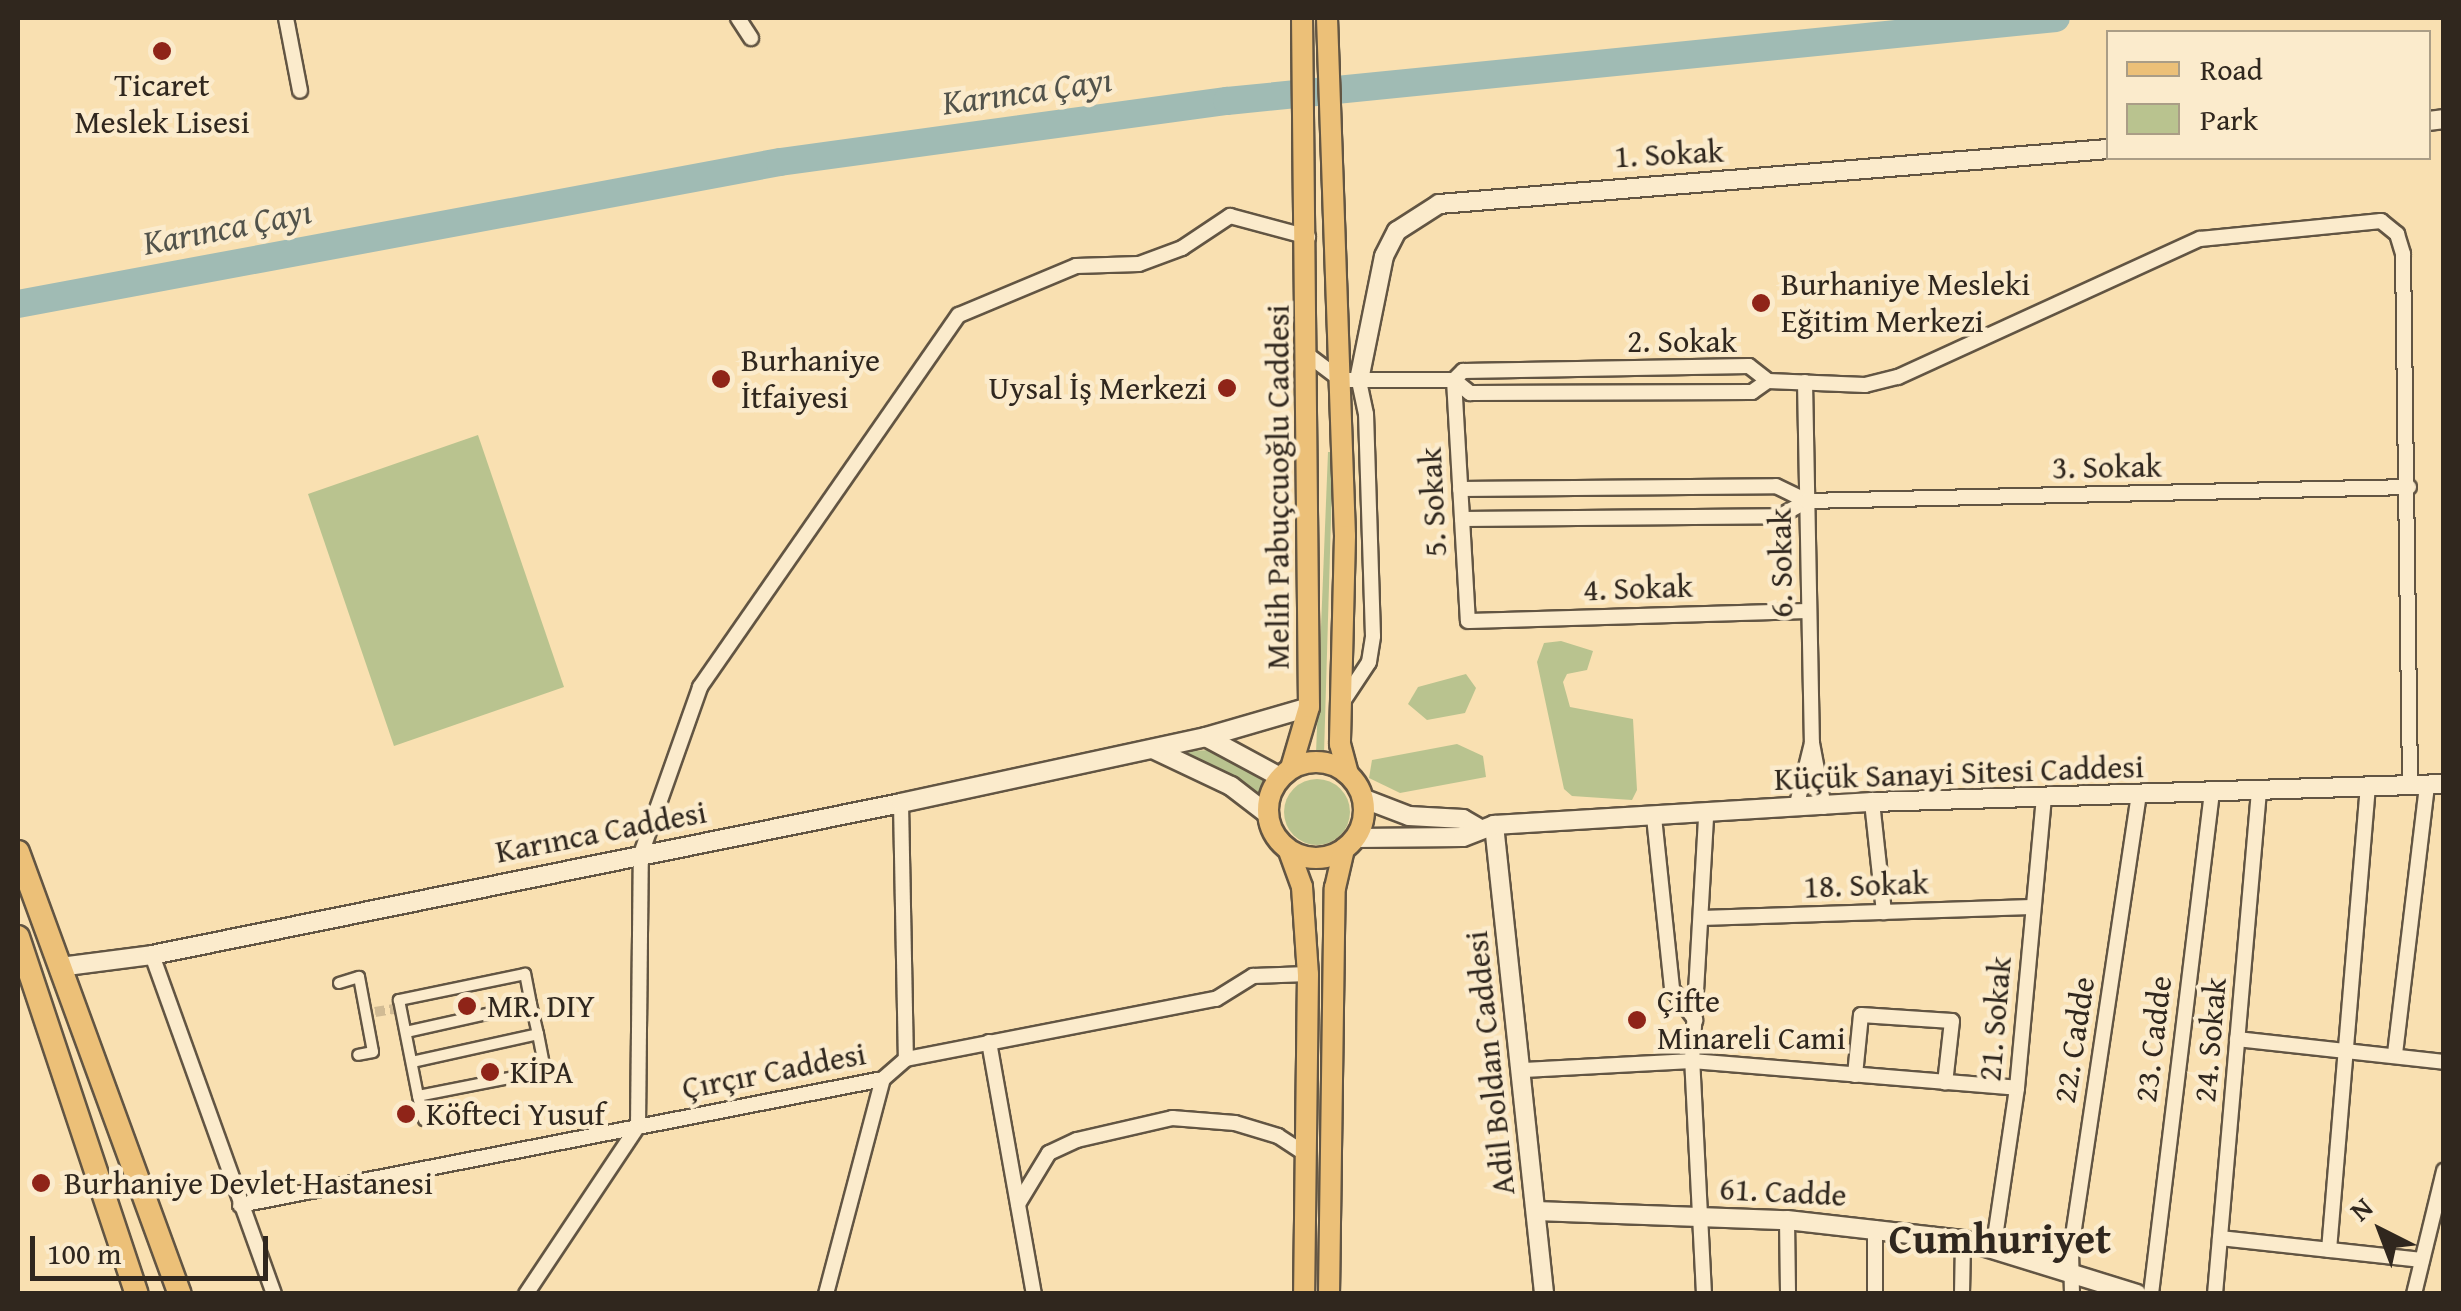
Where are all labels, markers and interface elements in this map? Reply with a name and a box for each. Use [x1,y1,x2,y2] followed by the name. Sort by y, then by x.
[2106,30,2431,160] legend
[151,40,173,62] marker: Ticaret Meslek Lisesi
[2200,47,2263,91] text: Road
[939,58,1115,124] water label: Karınca Çayı
[74,67,250,142] place label: Ticaret Meslek Lisesi
[2200,97,2258,141] text: Park
[1613,132,1725,176] street label: 1. Sokak
[139,190,315,264] water label: Karınca Çayı
[1781,266,2030,341] place label: Burhaniye Mesleki Eğitim Merkezi
[1750,292,1772,314] marker: Burhaniye Mesleki Eğitim Merkezi
[1259,304,1297,670] street label: Melih Pabuçcuoğlu Caddesi
[1627,322,1737,360] street label: 2. Sokak
[741,342,880,417] place label: Burhaniye İtfaiyesi
[710,368,732,390] marker: Burhaniye İtfaiyesi
[988,369,1207,407] place label: Uysal İş Merkezi
[1216,377,1238,399] marker: Uysal İş Merkezi
[1411,446,1455,558] street label: 5. Sokak
[2052,447,2162,487] street label: 3. Sokak
[1761,508,1801,618] street label: 6. Sokak
[1582,567,1694,609] street label: 4. Sokak
[1773,747,2145,799] street label: Küçük Sanayi Sitesi Caddesi
[492,793,710,871] street label: Karınca Caddesi
[1803,864,1929,906] street label: 18. Sokak
[1457,929,1523,1197] street label: Adil Boldan Caddesi
[1970,955,2020,1083] street label: 21. Sokak
[2126,973,2180,1105] street label: 23. Cadde
[2045,974,2103,1106] street label: 22. Cadde
[2185,976,2235,1104] street label: 24. Sokak
[1657,983,1846,1058] place label: Çifte Minareli Cami
[487,987,595,1025] place label: MR. DIY
[456,995,478,1017] marker: MR. DIY
[1626,1009,1648,1031] marker: Çifte Minareli Cami
[679,1034,869,1108] street label: Çırçır Caddesi
[510,1053,574,1091] place label: KİPA
[479,1061,501,1083] marker: KİPA
[426,1095,605,1133] place label: Köfteci Yusuf
[395,1103,417,1125] marker: Köfteci Yusuf
[64,1164,433,1202] place label: Burhaniye Devlet Hastanesi
[1718,1169,1848,1215] street label: 61. Cadde
[28,1170,54,1196] marker: Burhaniye Devlet Hastanesi
[2331,1181,2431,1281] north arrow
[2340,1187,2381,1230] text: N
[1889,1213,2111,1263] district label: Cumhuriyet
[35,1216,272,1278] scale bar
[47,1231,121,1275] text: 100 m

